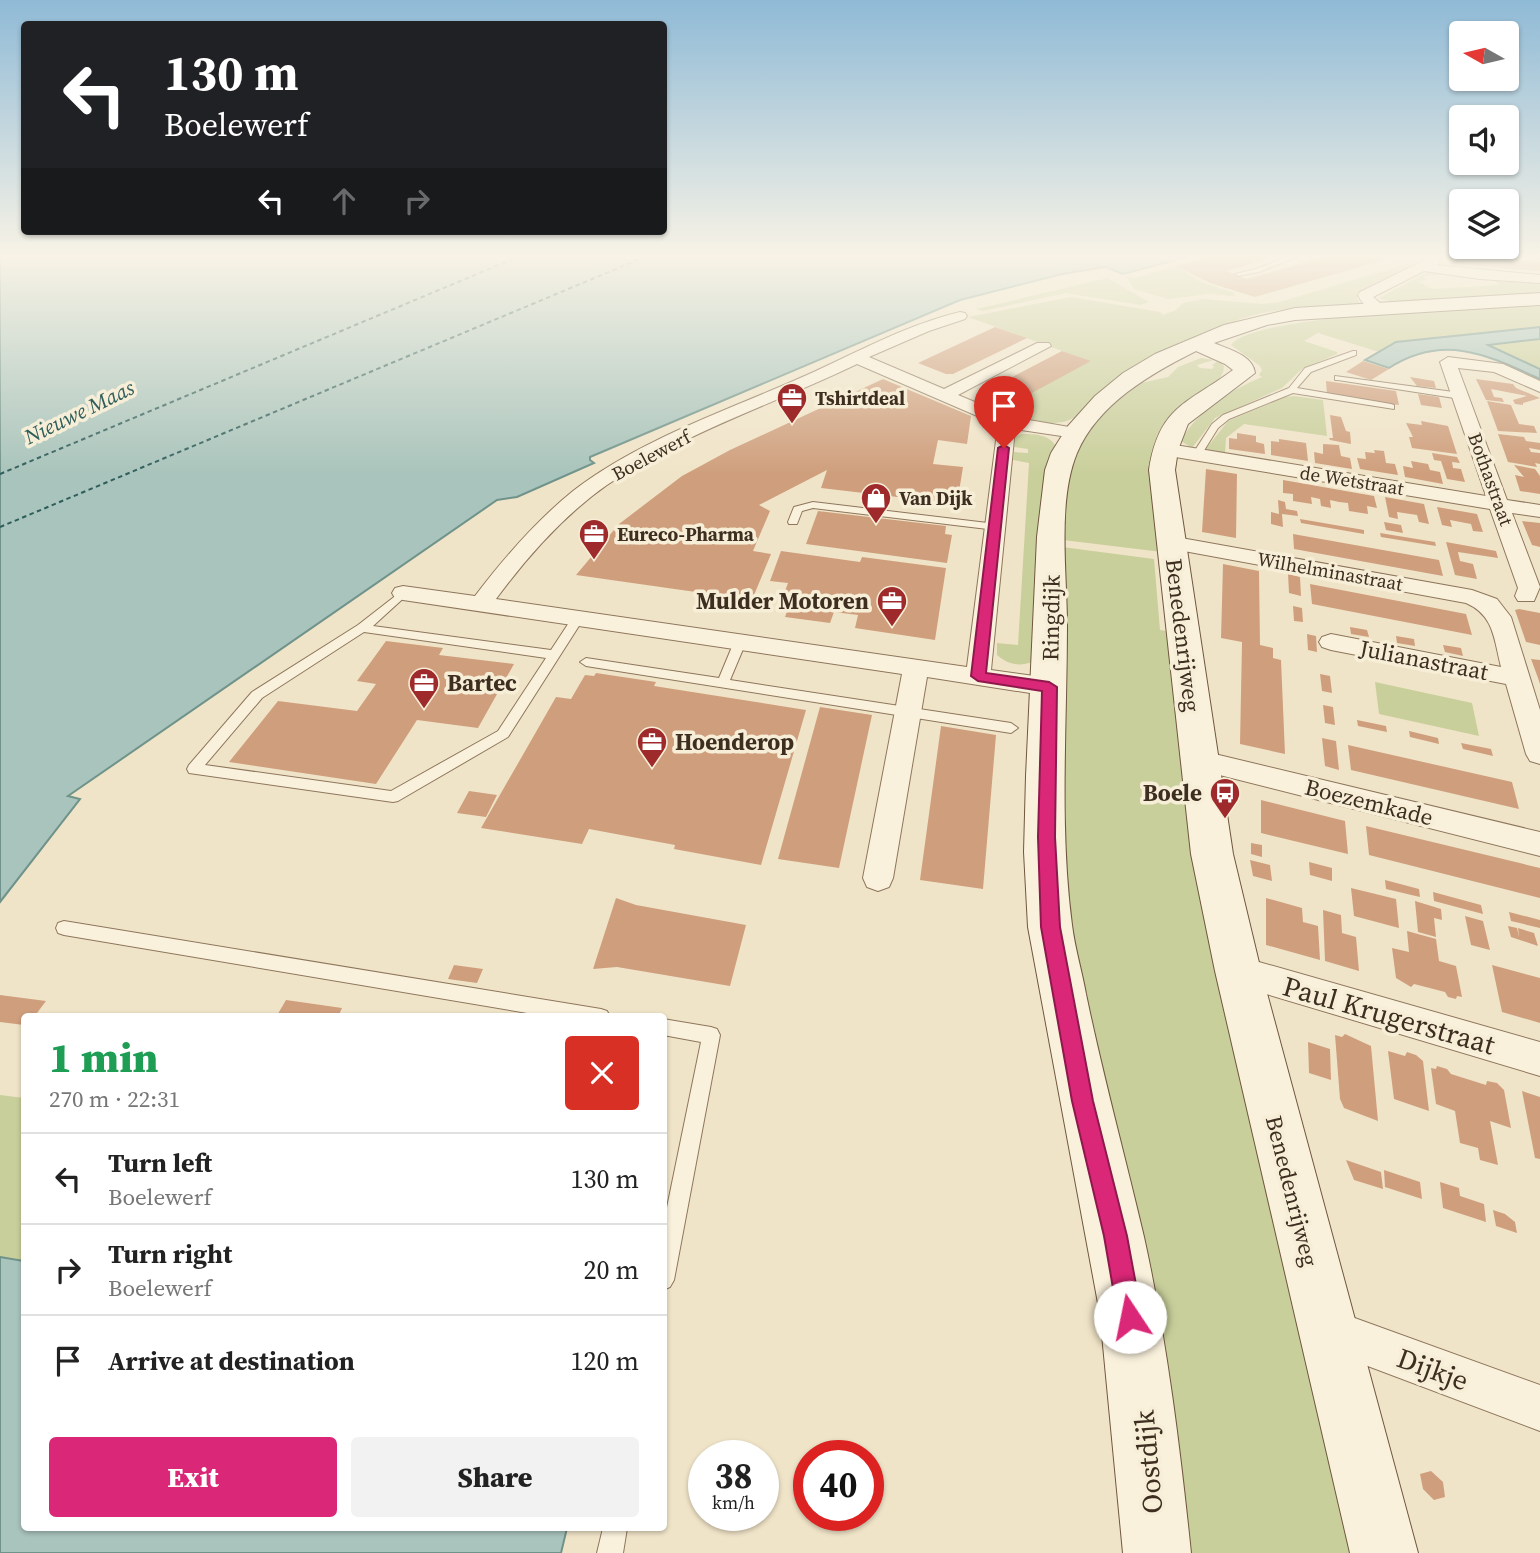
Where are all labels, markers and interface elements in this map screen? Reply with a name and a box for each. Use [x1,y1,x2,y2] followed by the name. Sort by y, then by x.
[1449,21,1519,91] north arrow
[1449,21,1519,259] map controls
[164,39,299,106] text: 130 m
[49,49,140,140] icon: left
[164,103,308,147] text: Boelewerf
[1449,105,1519,175] button: sound
[252,182,290,220] icon: left
[325,182,363,220] icon: ahead
[398,182,436,220] icon: right
[1449,189,1519,259] button: layers
[18,373,139,452] water label: Nieuwe Maas
[974,376,1034,448] pin
[775,381,809,425] office icon: Tshirtdeal
[815,385,905,411] place label: Tshirtdeal
[985,387,1023,425] icon: arrive
[607,422,697,487] street label: Boelewerf
[1462,429,1520,530] street label: Bothastraat
[1298,459,1407,501] street label: de Wetstraat
[859,481,893,525] shop icon: Van Dijk
[899,485,973,511] place label: Van Dijk
[577,517,611,561] office icon: Eureco-Pharma
[617,521,755,547] place label: Eureco-Pharma
[1255,545,1406,597] street label: Wilhelminastraat
[1158,556,1208,714] street label: Benedenrijweg
[1034,574,1068,661] street label: Ringdijk
[875,584,909,628] office icon: Mulder Motoren
[696,585,869,617] place label: Mulder Motoren
[1356,632,1491,688] street label: Julianastraat
[407,666,441,710] office icon: Bartec
[447,667,517,699] place label: Bartec
[635,725,669,769] office icon: Hoenderop
[675,726,794,758] place label: Hoenderop
[1302,771,1436,833] street label: Boezemkade
[1208,776,1242,820] bus stop icon: Boele
[1143,777,1202,809] place label: Boele
[1279,967,1500,1064] street label: Paul Krugerstraat
[49,1028,159,1086] text: 1 min
[565,1036,639,1110] button: close
[49,1083,180,1115] text: 270 m · 22:31
[1258,1112,1326,1270] street label: Benedenrijweg
[108,1145,212,1181] text: Turn left
[49,1160,87,1198] icon: left
[571,1161,639,1197] text: 130 m
[108,1181,212,1213] text: Boelewerf
[108,1236,232,1272] text: Turn right
[49,1251,87,1289] icon: right
[584,1252,639,1288] text: 20 m
[108,1272,212,1304] text: Boelewerf
[1093,1280,1167,1354] position arrow
[1392,1339,1474,1399] street label: Dijkje
[49,1342,87,1380] icon: arrive
[108,1343,355,1379] text: Arrive at destination
[571,1343,639,1379] text: 120 m
[1124,1408,1171,1515] street label: Oostdijk
[49,1437,337,1517] button: Exit
[351,1437,639,1517] button: Share
[793,1440,884,1531] speed limit sign: 40
[715,1452,752,1500] text: 38
[712,1490,755,1515] text: km/h

